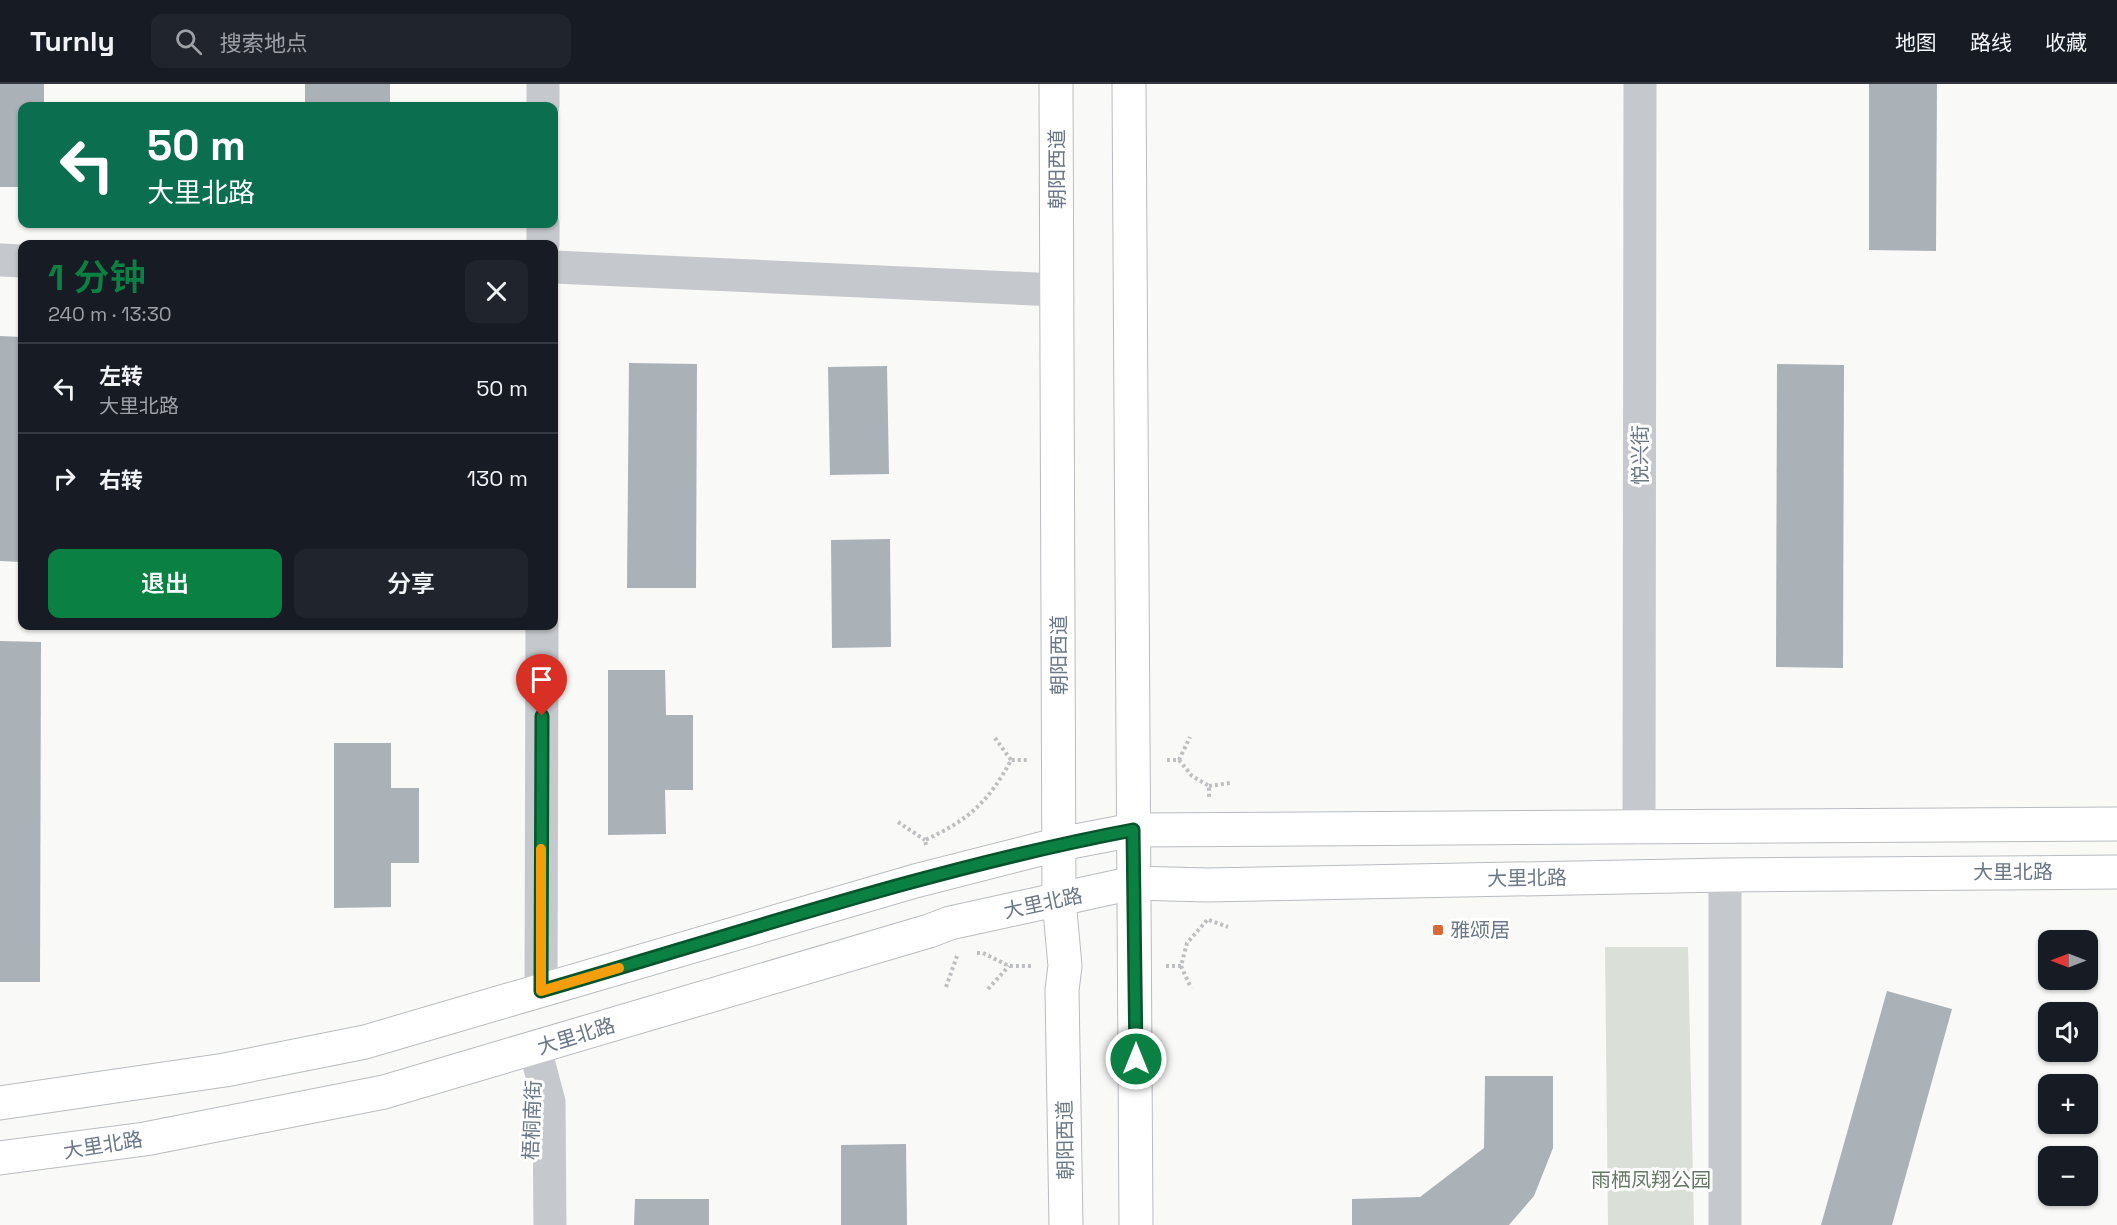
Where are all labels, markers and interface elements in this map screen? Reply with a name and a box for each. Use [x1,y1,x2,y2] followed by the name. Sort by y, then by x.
[151,14,571,68] search box
[30,23,115,59] text: Turnly
[172,25,205,58] icon: search
[220,29,308,57] text: 搜索地点
[1895,29,1937,56] text: 地图
[1970,29,2012,56] text: 路线
[2045,29,2087,56] text: 收藏
[147,119,246,172] text: 50 m
[48,126,126,204] icon: left
[1044,129,1070,209] street label: 朝阳西道
[147,175,255,210] text: 大里北路
[48,255,145,301] text: 1 分钟
[465,260,528,323] button: close
[48,301,172,327] text: 240 m · 13:30
[99,362,143,390] text: 左转
[48,372,81,405] icon: left
[476,374,528,402] text: 50 m
[99,393,179,419] text: 大里北路
[1627,425,1653,485] street label: 悦兴街
[48,462,81,495] icon: right
[467,464,528,492] text: 130 m
[99,466,143,494] text: 右转
[48,549,282,618] button: 退出
[294,549,528,618] button: 分享
[1046,615,1072,695] street label: 朝阳西道
[516,654,567,716] pin
[525,663,558,696] icon: arrive
[1973,859,2053,885] street label: 大里北路
[1487,864,1567,892] street label: 大里北路
[1001,882,1085,924] street label: 大里北路
[1450,917,1510,943] place label: 雅颂居
[1431,923,1445,937] marker: 雅颂居
[2038,930,2098,990] north arrow
[2038,930,2098,1206] map controls
[2038,1002,2098,1062] button: sound
[534,1012,618,1060] street label: 大里北路
[1104,1027,1168,1091] position arrow
[2038,1074,2098,1134] button: +
[518,1080,546,1160] street label: 梧桐南街
[1051,1100,1079,1180] street label: 朝阳西道
[61,1126,145,1164] street label: 大里北路
[2038,1146,2098,1206] button: −
[1591,1167,1711,1193] park label: 雨栖凤翔公园

